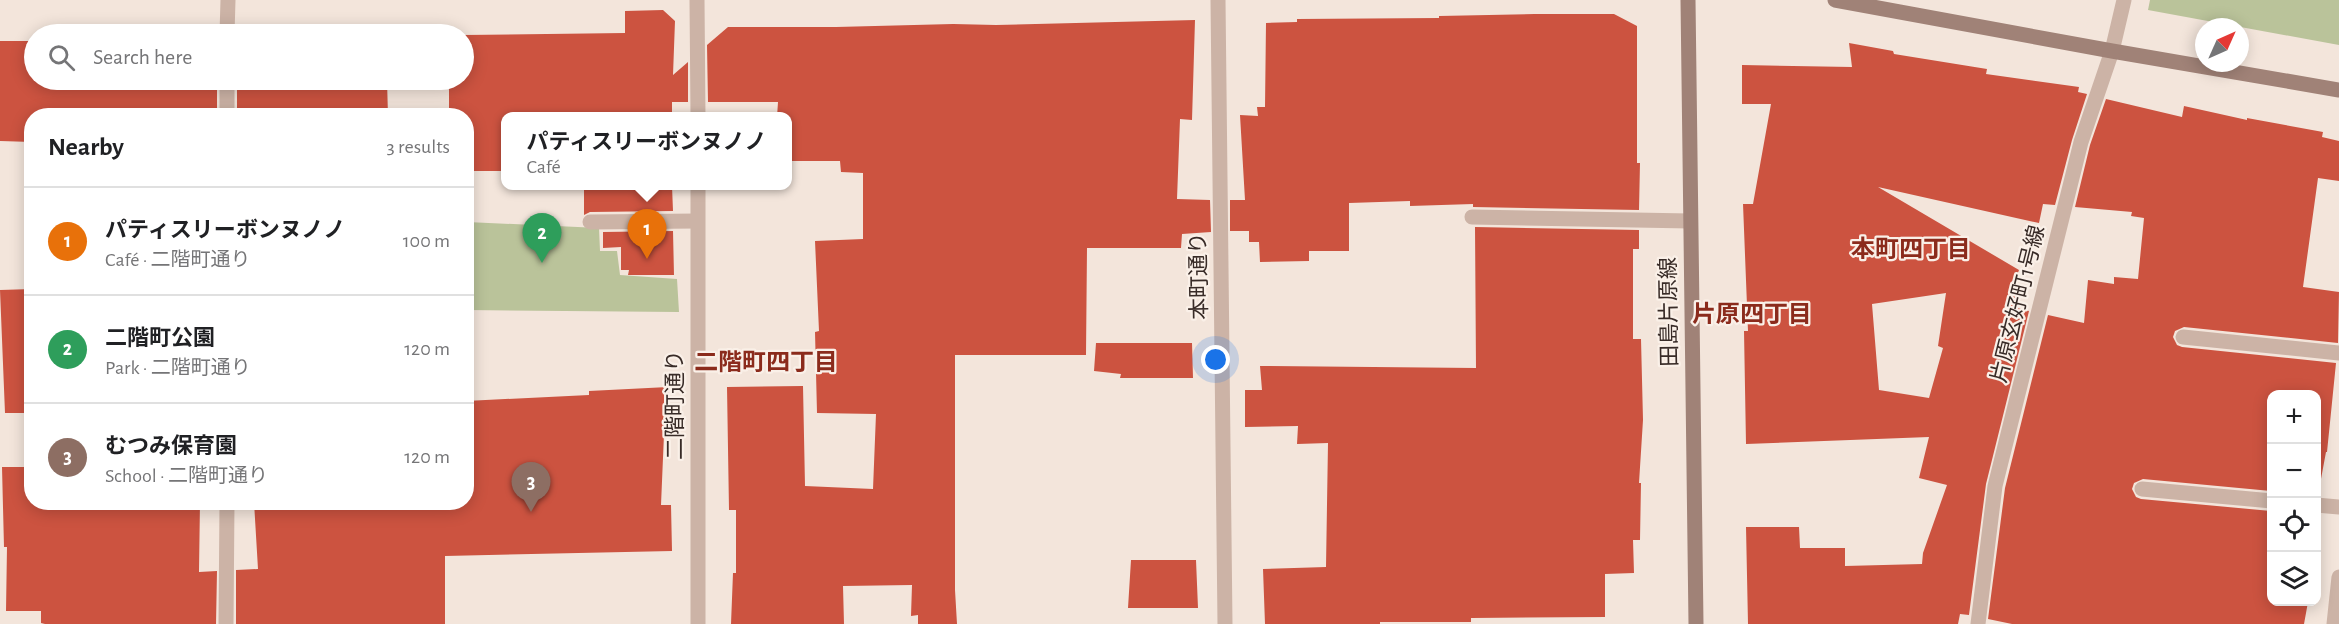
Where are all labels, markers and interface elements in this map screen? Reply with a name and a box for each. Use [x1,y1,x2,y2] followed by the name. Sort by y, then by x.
[2195,18,2249,72] north arrow
[24,24,474,90] search box
[45,41,78,74] icon: search
[93,46,192,68] text: Search here
[501,112,792,190] popup
[526,131,767,153] text: パティスリーボンヌノノ
[48,134,124,160] text: Nearby
[386,137,450,157] text: 3 results
[526,157,561,177] text: Café
[628,210,666,259] pin: 1
[522,214,562,263] pin: 2
[105,219,345,241] text: パティスリーボンヌノノ
[1987,223,2048,385] street label: 片原玄好町1号線
[64,231,71,251] text: 1
[403,231,450,251] text: 100 m
[1186,232,1211,320] street label: 本町通り
[1851,236,1971,262] district label: 本町四丁目
[105,250,251,270] text: Café · 二階町通り
[1656,257,1681,367] street label: 田島片原線
[1692,301,1812,327] district label: 片原四丁目
[105,327,215,349] text: 二階町公園
[63,339,72,359] text: 2
[404,339,450,359] text: 120 m
[1201,345,1230,374] your location
[663,350,686,460] street label: 二階町通り
[694,350,838,375] district label: 二階町四丁目
[105,358,251,378] text: Park · 二階町通り
[2267,390,2321,606] map controls
[2267,390,2321,444] button: +
[105,435,237,457] text: むつみ保育園
[2267,444,2321,498] button: −
[63,447,72,467] text: 3
[404,447,450,467] text: 120 m
[512,462,550,512] pin: 3
[105,466,268,486] text: School · 二階町通り
[2267,498,2321,552] button: locate
[2267,552,2321,606] button: layers

